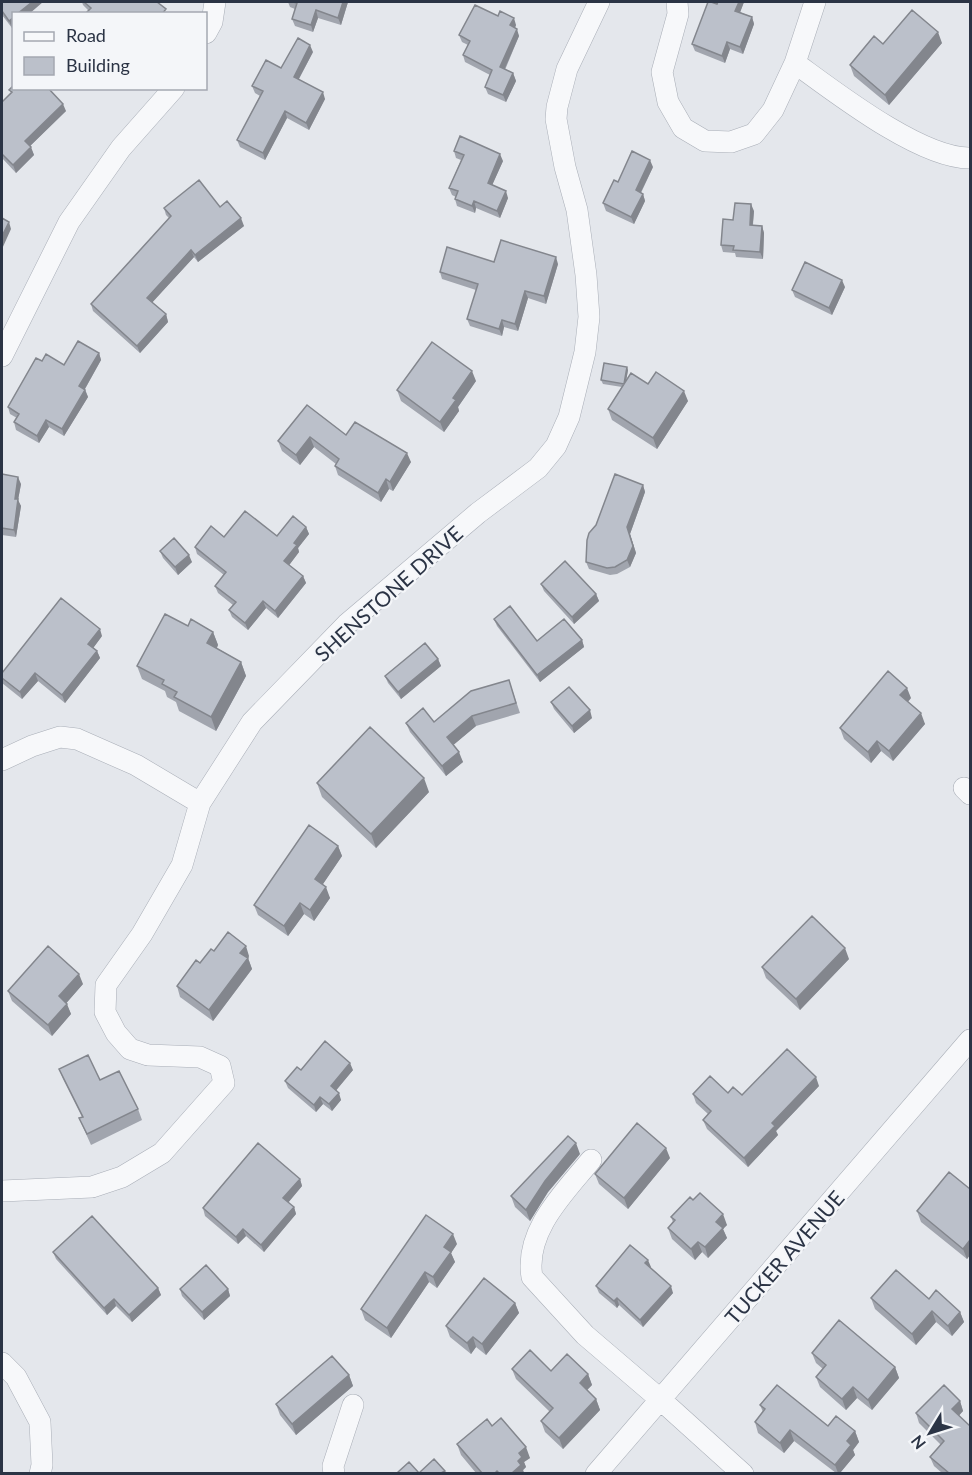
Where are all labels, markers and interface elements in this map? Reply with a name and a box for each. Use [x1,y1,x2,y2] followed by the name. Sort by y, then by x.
[12,12,207,90] legend
[66,24,106,46] text: Road
[66,54,130,76] text: Building
[309,520,467,666] street label: SHENSTONE DRIVE
[719,1185,849,1329] street label: TUCKER AVENUE
[900,1403,960,1463] north arrow
[907,1432,929,1453] text: N

